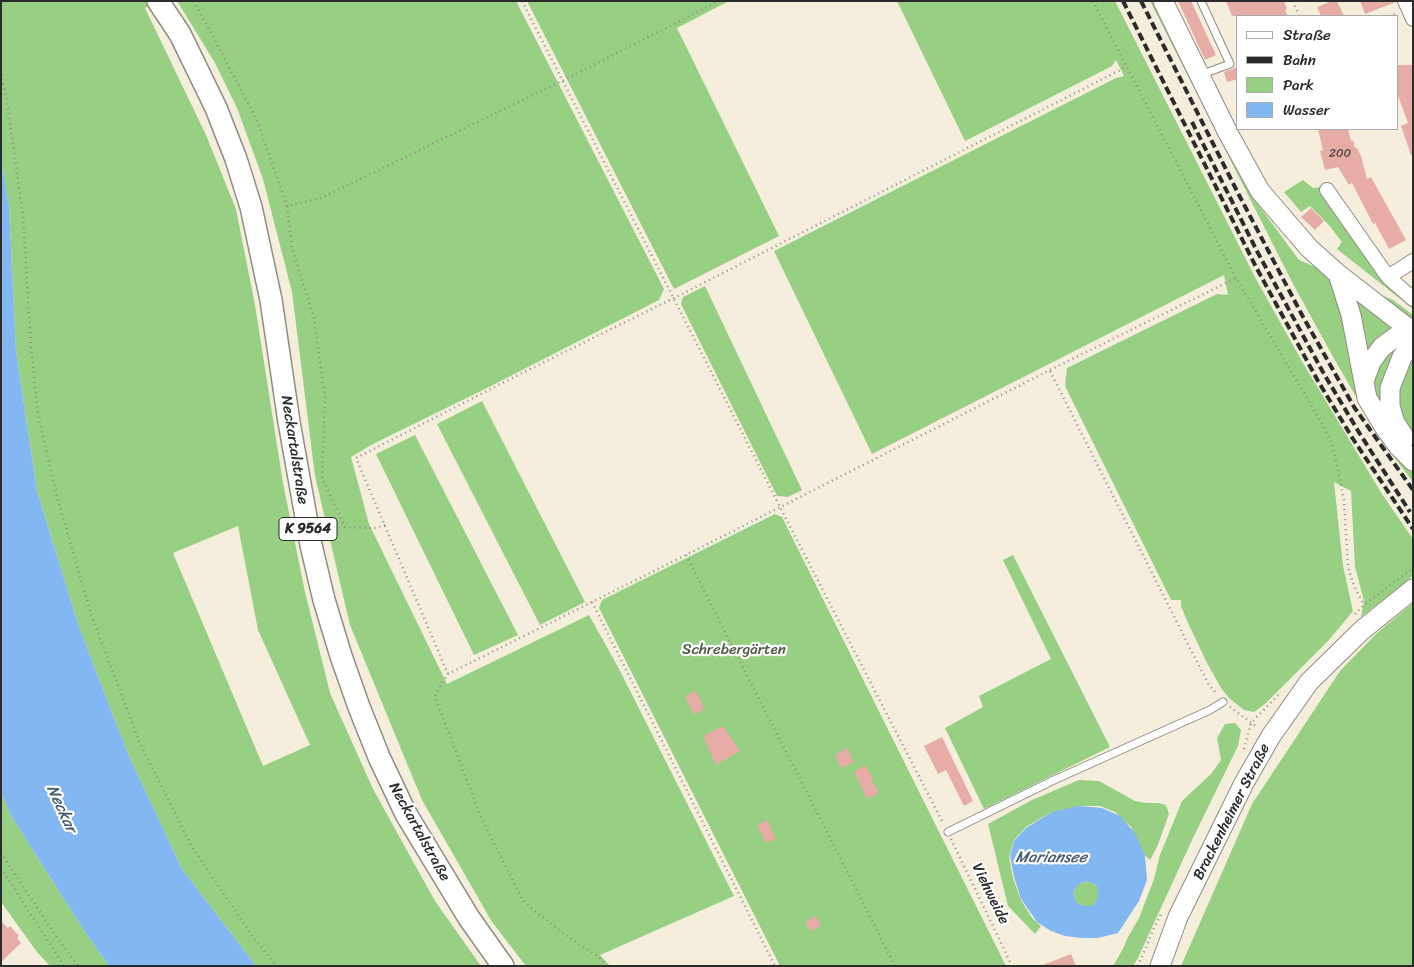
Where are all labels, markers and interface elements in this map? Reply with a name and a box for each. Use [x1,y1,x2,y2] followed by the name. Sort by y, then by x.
[1236,15,1399,130] legend
[1283,22,1331,48] text: Straße
[1283,47,1316,73] text: Bahn
[1283,72,1314,98] text: Park
[1283,97,1330,123] text: Wasser
[1329,147,1351,161] house number: 200
[277,394,311,506] street label: Neckartalstraße
[279,518,337,540] road number: K 9564
[682,641,786,659] park label: Schrebergärten
[1190,741,1274,883] street label: Brackenheimer Straße
[384,780,454,884] street label: Neckartalstraße
[42,782,80,836] water label: Neckar
[1015,848,1087,868] water label: Mariansee
[967,860,1013,928] street label: Viehweide

